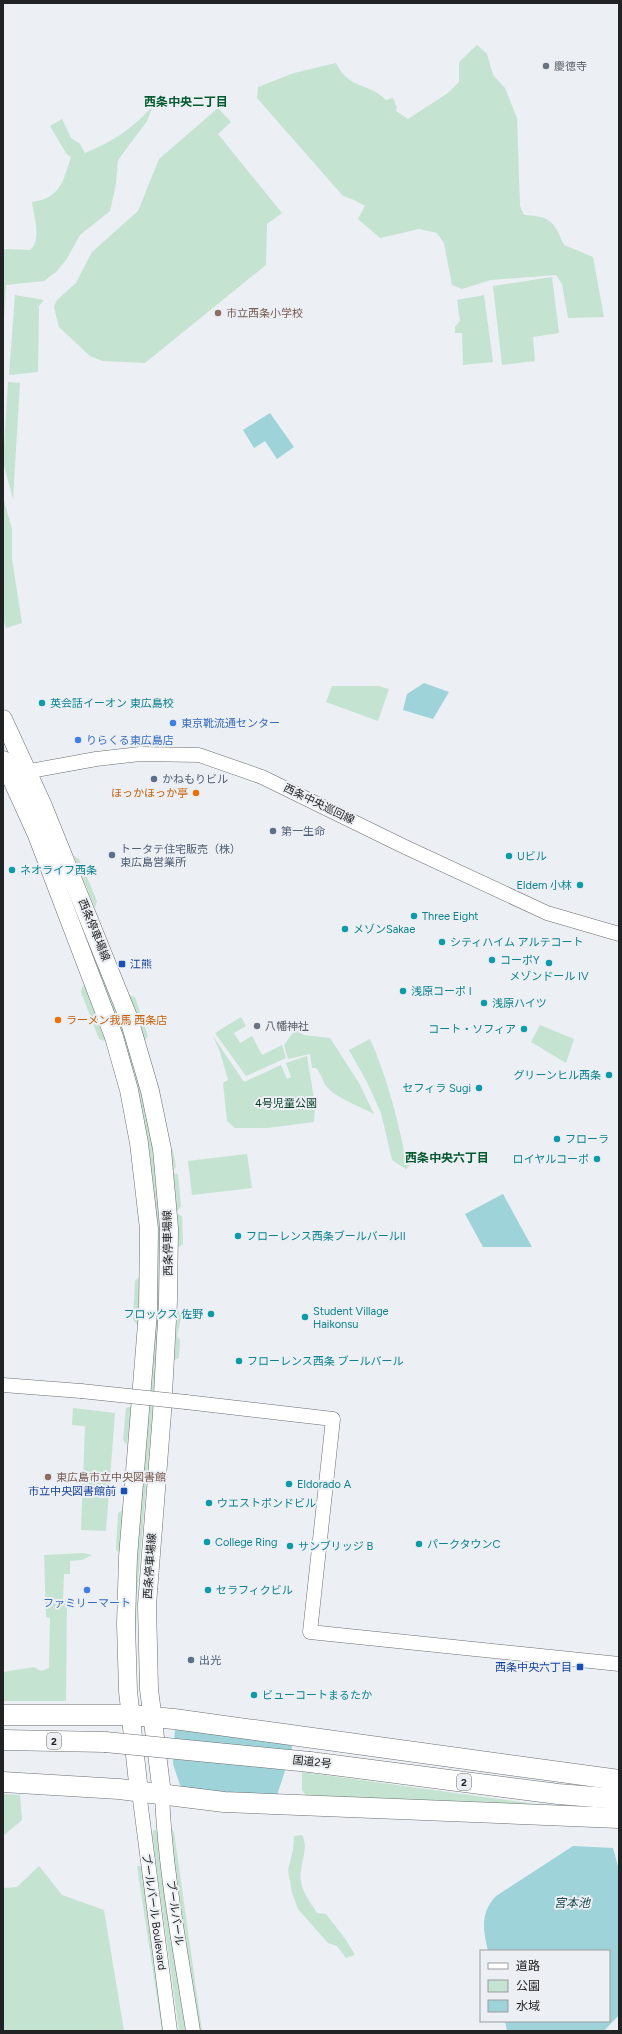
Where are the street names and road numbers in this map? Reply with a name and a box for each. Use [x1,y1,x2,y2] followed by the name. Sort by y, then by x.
[282,781,356,827] street label: 西条中央巡回線
[76,897,112,963] street label: 西条停車場線
[161,1210,175,1276] street label: 西条停車場線
[141,1533,159,1599] street label: 西条停車場線
[47,1733,61,1749] road number: 2
[292,1753,332,1771] street label: 国道2号
[457,1774,471,1790] road number: 2
[139,1853,169,1971] street label: ブールバール Boulevard
[164,1879,186,1947] street label: ブールバール

